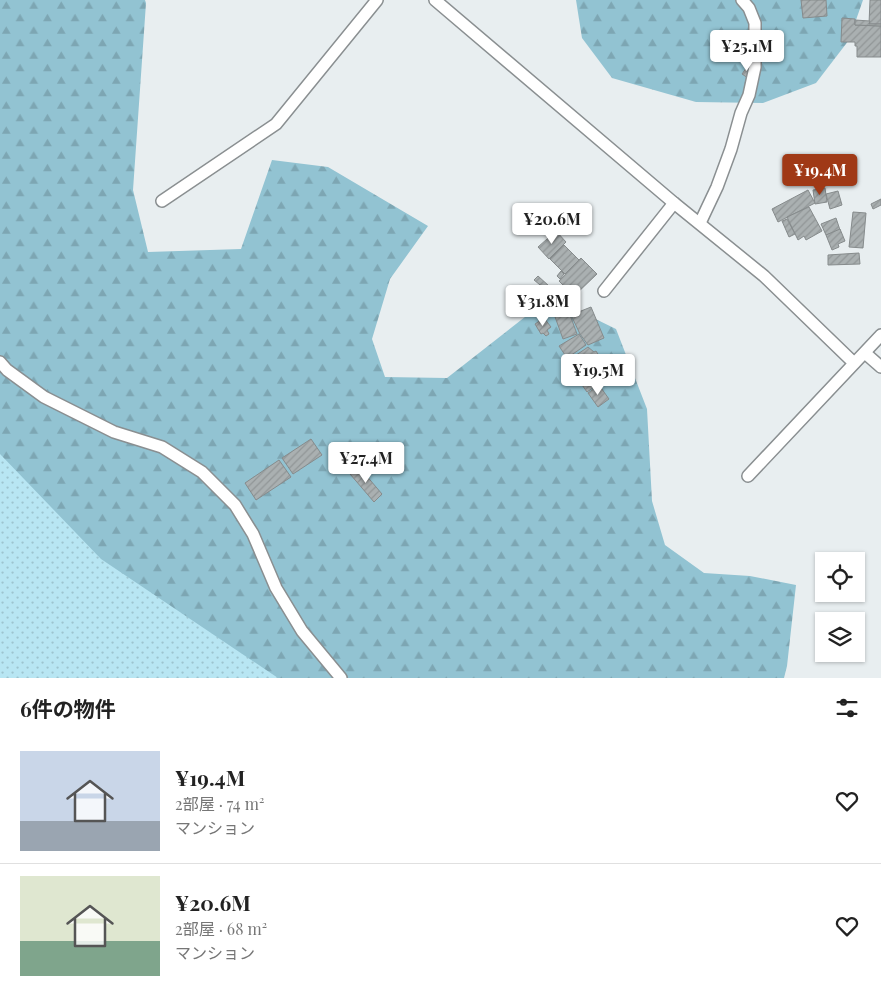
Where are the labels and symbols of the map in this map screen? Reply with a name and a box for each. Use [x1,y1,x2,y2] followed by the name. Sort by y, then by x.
[706,30,788,72] pin: ¥25.1M
[779,154,861,196] pin: ¥19.4M
[511,202,593,245] pin: ¥20.6M
[502,284,584,327] pin: ¥31.8M
[557,354,639,396] pin: ¥19.5M
[325,442,407,484] pin: ¥27.4M

